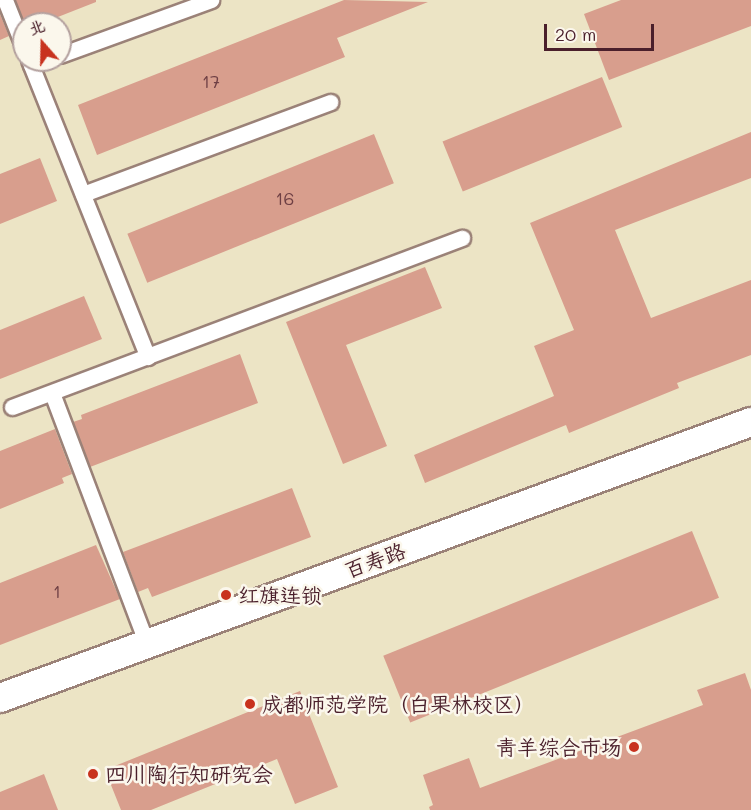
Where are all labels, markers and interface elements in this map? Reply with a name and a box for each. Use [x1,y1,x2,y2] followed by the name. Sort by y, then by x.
[12,12,72,72] north arrow
[547,12,656,50] scale bar
[25,14,47,39] text: 北
[555,22,596,46] text: 20 m
[202,70,220,92] house number: 17
[276,187,294,209] house number: 16
[341,537,409,583] street label: 百寿路
[53,580,61,602] house number: 1
[238,582,322,608] place label: 红旗连锁
[219,588,233,602] marker: 红旗连锁
[262,691,535,717] place label: 成都师范学院（白果林校区）
[243,697,257,711] marker: 成都师范学院（白果林校区）
[496,734,622,760] place label: 青羊综合市场
[627,740,641,754] marker: 青羊综合市场
[105,761,273,787] place label: 四川陶行知研究会
[86,767,100,781] marker: 四川陶行知研究会

